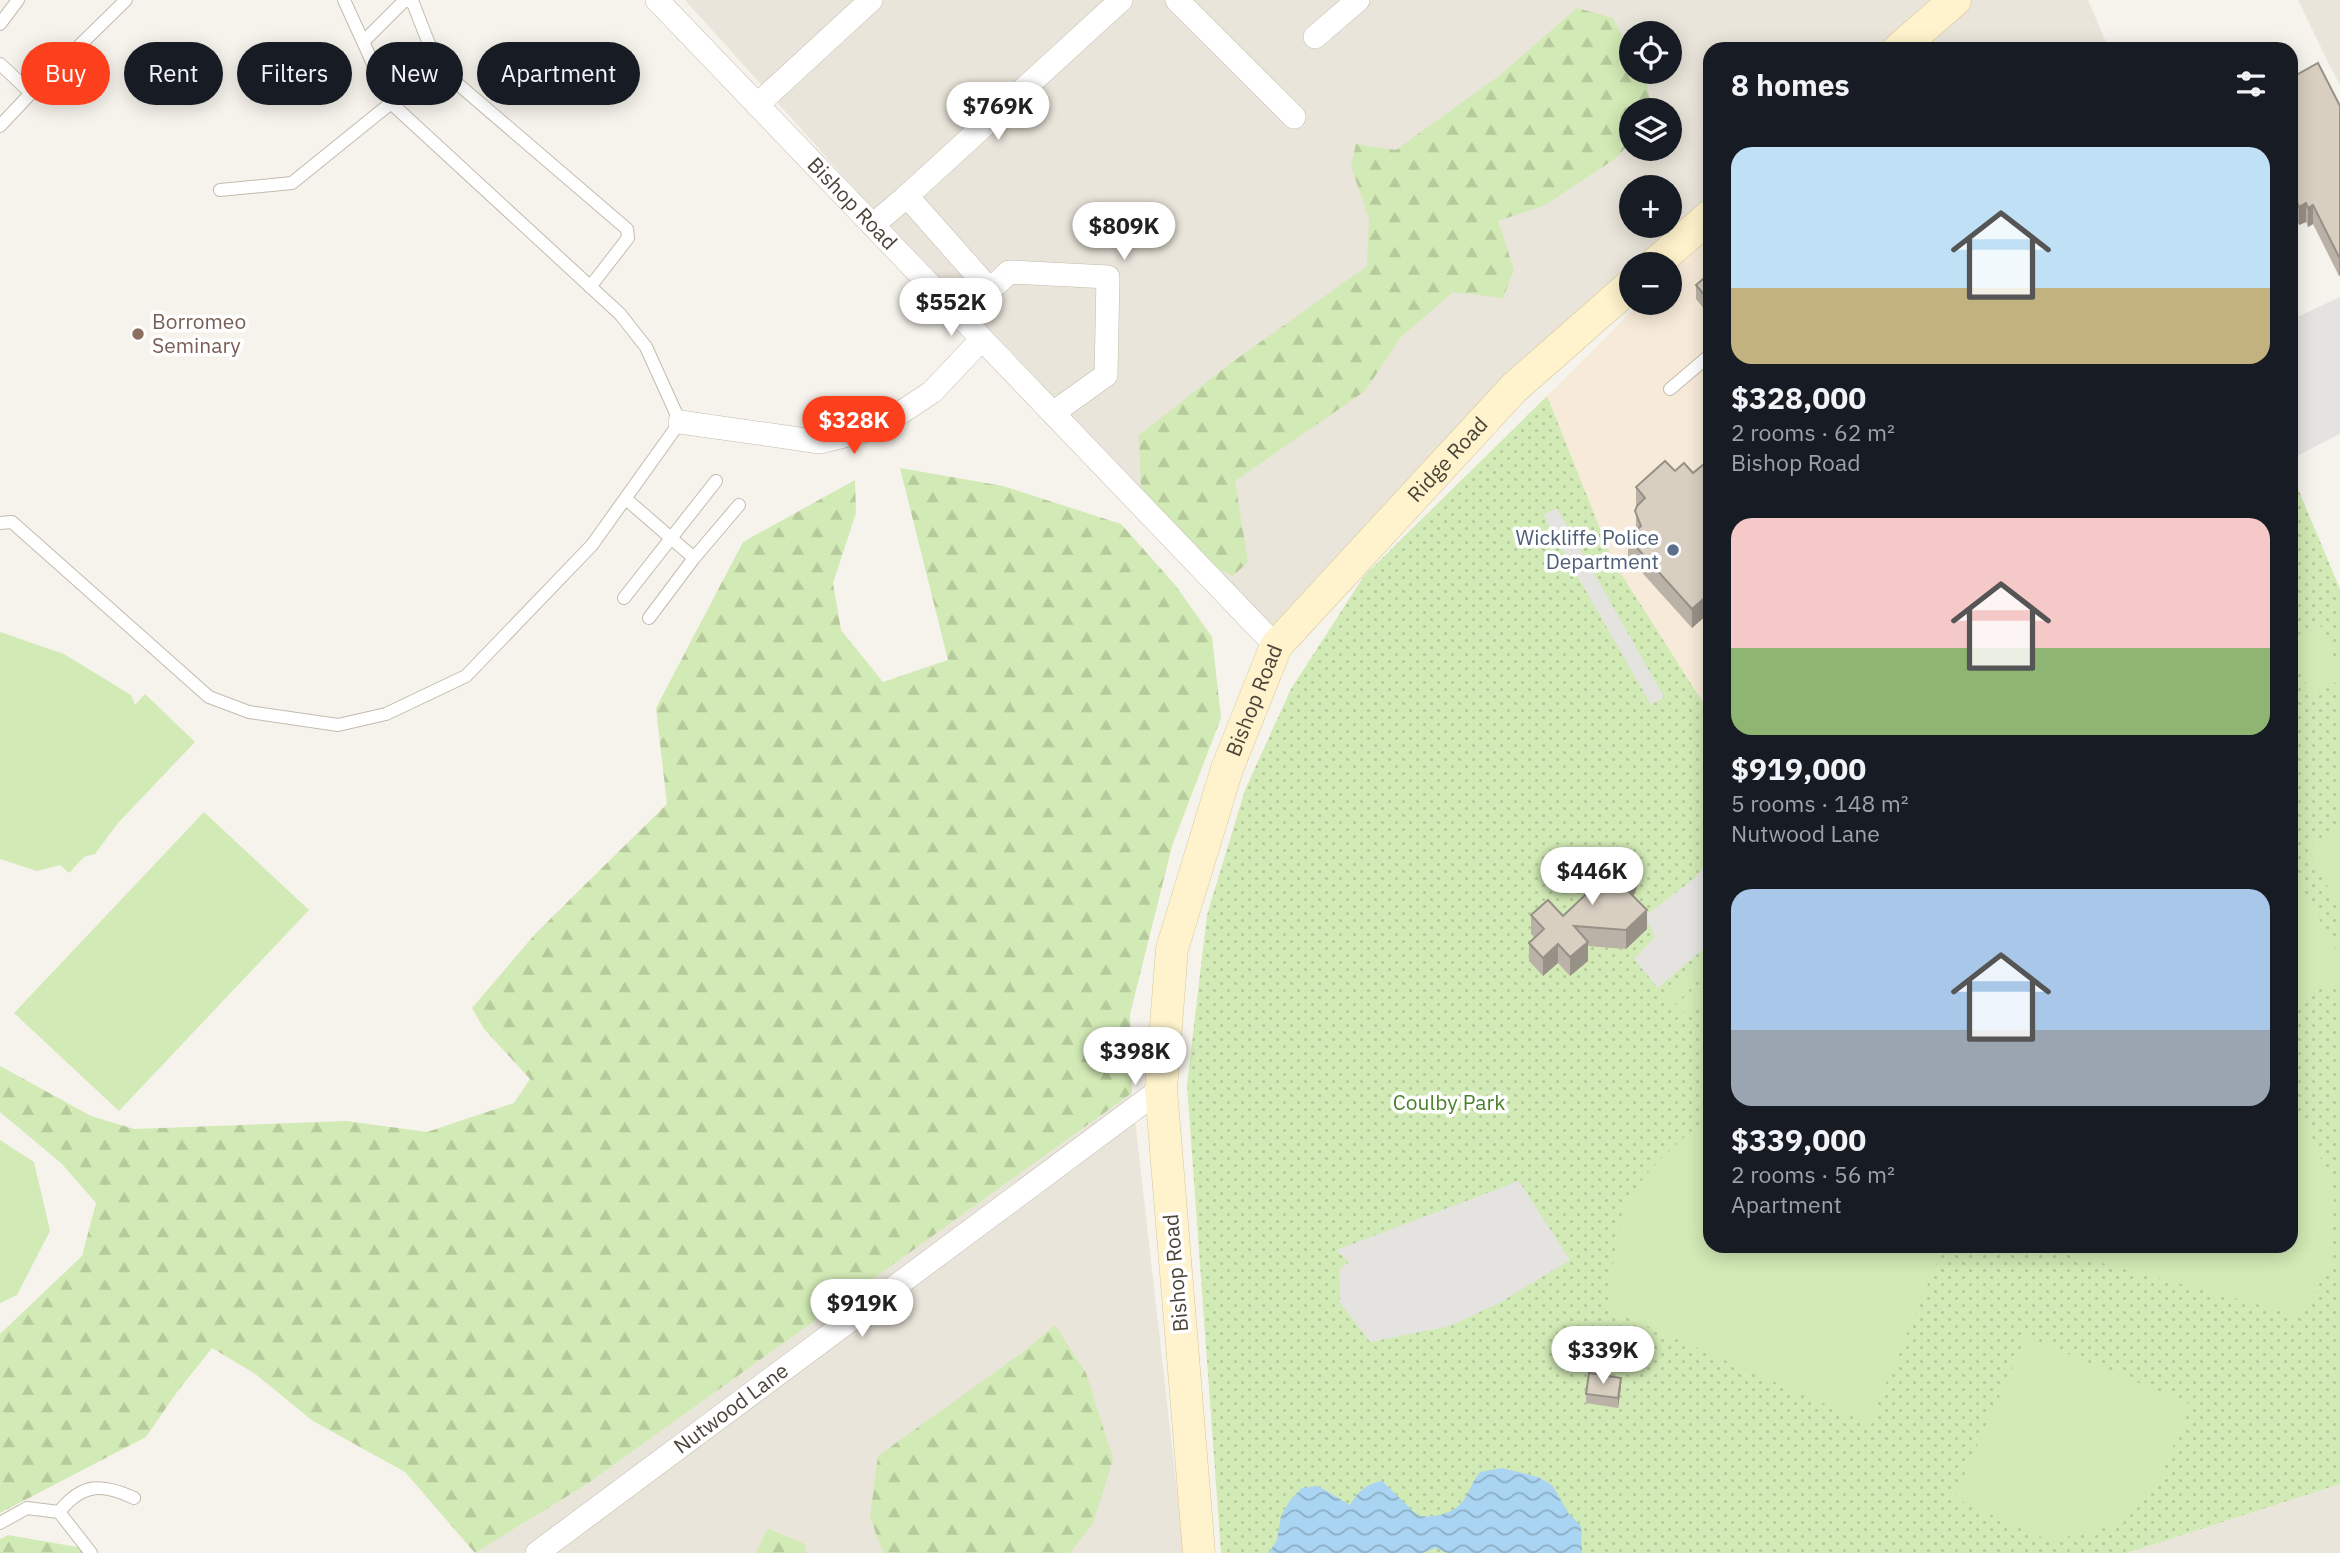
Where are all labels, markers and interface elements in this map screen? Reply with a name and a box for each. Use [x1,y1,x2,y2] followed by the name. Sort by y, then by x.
[1619,21,1682,315] map controls
[1619,21,1682,84] button: locate
[21,42,110,105] chip: Buy
[124,42,223,105] chip: Rent
[237,42,352,105] chip: Filters
[366,42,463,105] chip: New
[477,42,640,105] chip: Apartment
[1731,65,1850,104] text: 8 homes
[2232,65,2270,103] icon: filters
[949,82,1047,142] pin: $769K
[962,90,1034,120] text: $769K
[1619,98,1682,161] button: layers
[802,151,904,255] street label: Bishop Road
[1619,175,1682,238] button: +
[1938,192,2064,318] icon: home
[1075,202,1173,262] pin: $809K
[1088,210,1160,240] text: $809K
[1619,252,1682,315] button: −
[902,278,1000,338] pin: $552K
[915,286,987,316] text: $552K
[152,307,246,359] place label: Borromeo Seminary
[130,326,146,342] marker: Borromeo Seminary
[1731,378,1866,417] text: $328,000
[805,396,903,456] pin: $328K
[818,404,890,434] text: $328K
[1401,410,1494,508] street label: Ridge Road
[1731,417,1895,447] text: 2 rooms · 62 m²
[1731,447,1861,477] text: Bishop Road
[1515,523,1659,575] place label: Wickliffe Police Department
[1665,542,1681,558] marker: Wickliffe Police Department
[1938,563,2064,689] icon: home
[1218,640,1288,760] street label: Bishop Road
[1731,749,1866,788] text: $919,000
[1731,788,1909,818] text: 5 rooms · 148 m²
[1731,818,1880,848] text: Nutwood Lane
[1543,848,1641,907] pin: $446K
[1556,855,1628,885] text: $446K
[1938,934,2064,1060] icon: home
[1086,1028,1184,1087] pin: $398K
[1099,1035,1171,1065] text: $398K
[1393,1088,1505,1116] park label: Coulby Park
[1731,1120,1866,1159] text: $339,000
[1731,1159,1895,1189] text: 2 rooms · 56 m²
[1731,1189,1842,1219] text: Apartment
[1156,1213,1194,1333] street label: Bishop Road
[813,1280,911,1339] pin: $919K
[826,1287,898,1317] text: $919K
[1554,1326,1652,1386] pin: $339K
[1567,1334,1639,1364] text: $339K
[668,1356,794,1460] street label: Nutwood Lane

